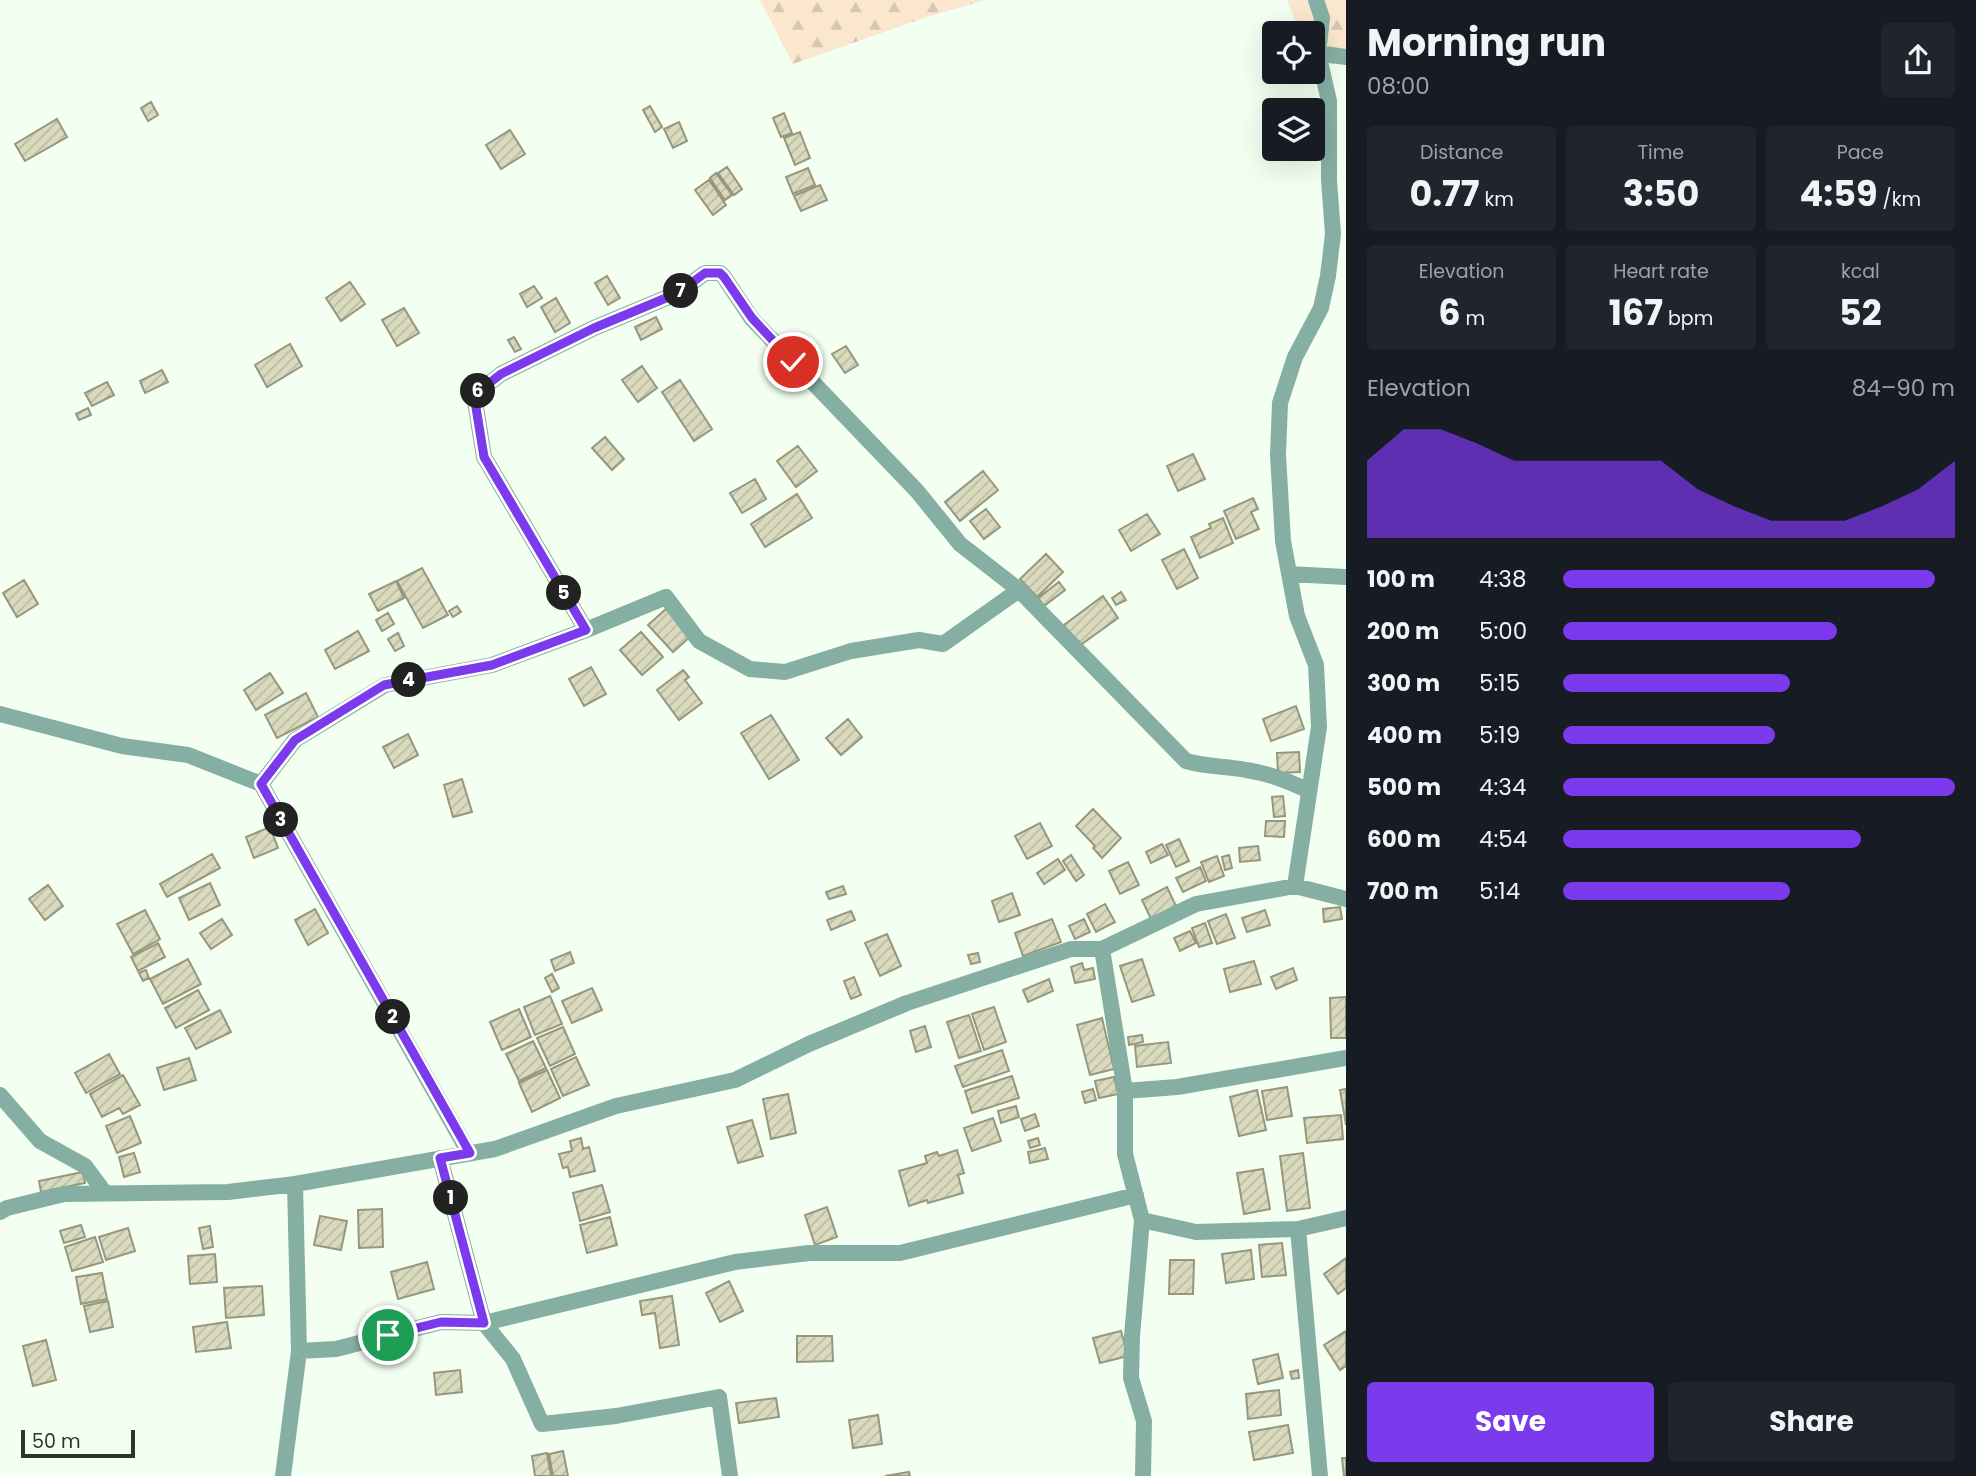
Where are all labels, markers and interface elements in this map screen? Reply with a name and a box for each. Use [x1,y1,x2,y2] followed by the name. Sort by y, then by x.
[1367,16,1606,69] text: Morning run
[1262,21,1325,161] map controls
[1262,21,1325,84] button: locate
[1881,23,1955,97] button: share
[1367,70,1430,102] text: 08:00
[1262,98,1325,161] button: layers
[1420,139,1503,166] text: Distance
[1638,139,1684,166] text: Time
[1837,139,1884,166] text: Pace
[1409,169,1480,218] text: 0.77
[1623,169,1699,218] text: 3:50
[1800,169,1878,218] text: 4:59
[1480,186,1514,213] text: km
[1878,186,1921,213] text: /km
[1419,258,1504,285] text: Elevation
[1613,258,1709,285] text: Heart rate
[1841,258,1880,285] text: kcal
[664,274,698,308] pin: 7
[675,277,686,304] text: 7
[1438,288,1460,337] text: 6
[1609,288,1663,337] text: 167
[1839,288,1882,337] text: 52
[1460,305,1485,332] text: m
[1663,305,1713,332] text: bpm
[763,332,823,392] pin
[774,343,812,381] icon: check
[1367,372,1471,404] text: Elevation
[1852,372,1955,404] text: 84–90 m
[461,374,496,408] pin: 6
[471,377,484,404] text: 6
[1367,563,1435,595] text: 100 m
[1479,563,1526,595] text: 4:38
[546,576,582,610] pin: 5
[557,579,570,606] text: 5
[1367,615,1439,647] text: 200 m
[1479,615,1527,647] text: 5:00
[392,662,426,698] pin: 4
[402,666,415,693] text: 4
[1367,667,1440,699] text: 300 m
[1479,667,1520,699] text: 5:15
[1367,719,1442,751] text: 400 m
[1479,719,1520,751] text: 5:19
[1367,771,1441,803] text: 500 m
[1479,771,1526,803] text: 4:34
[264,802,298,838] pin: 3
[275,806,286,833] text: 3
[1367,823,1441,855] text: 600 m
[1479,823,1527,855] text: 4:54
[1367,875,1439,907] text: 700 m
[1479,875,1520,907] text: 5:14
[376,1000,410,1034] pin: 2
[387,1003,398,1030] text: 2
[434,1180,468,1216] pin: 1
[447,1184,454,1211] text: 1
[358,1305,418,1365] pin
[369,1316,407,1354] icon: arrive
[1367,1382,1654,1462] button: Save
[1668,1382,1955,1462] button: Share
[21,1427,135,1459] scale bar
[32,1428,81,1455] text: 50 m

